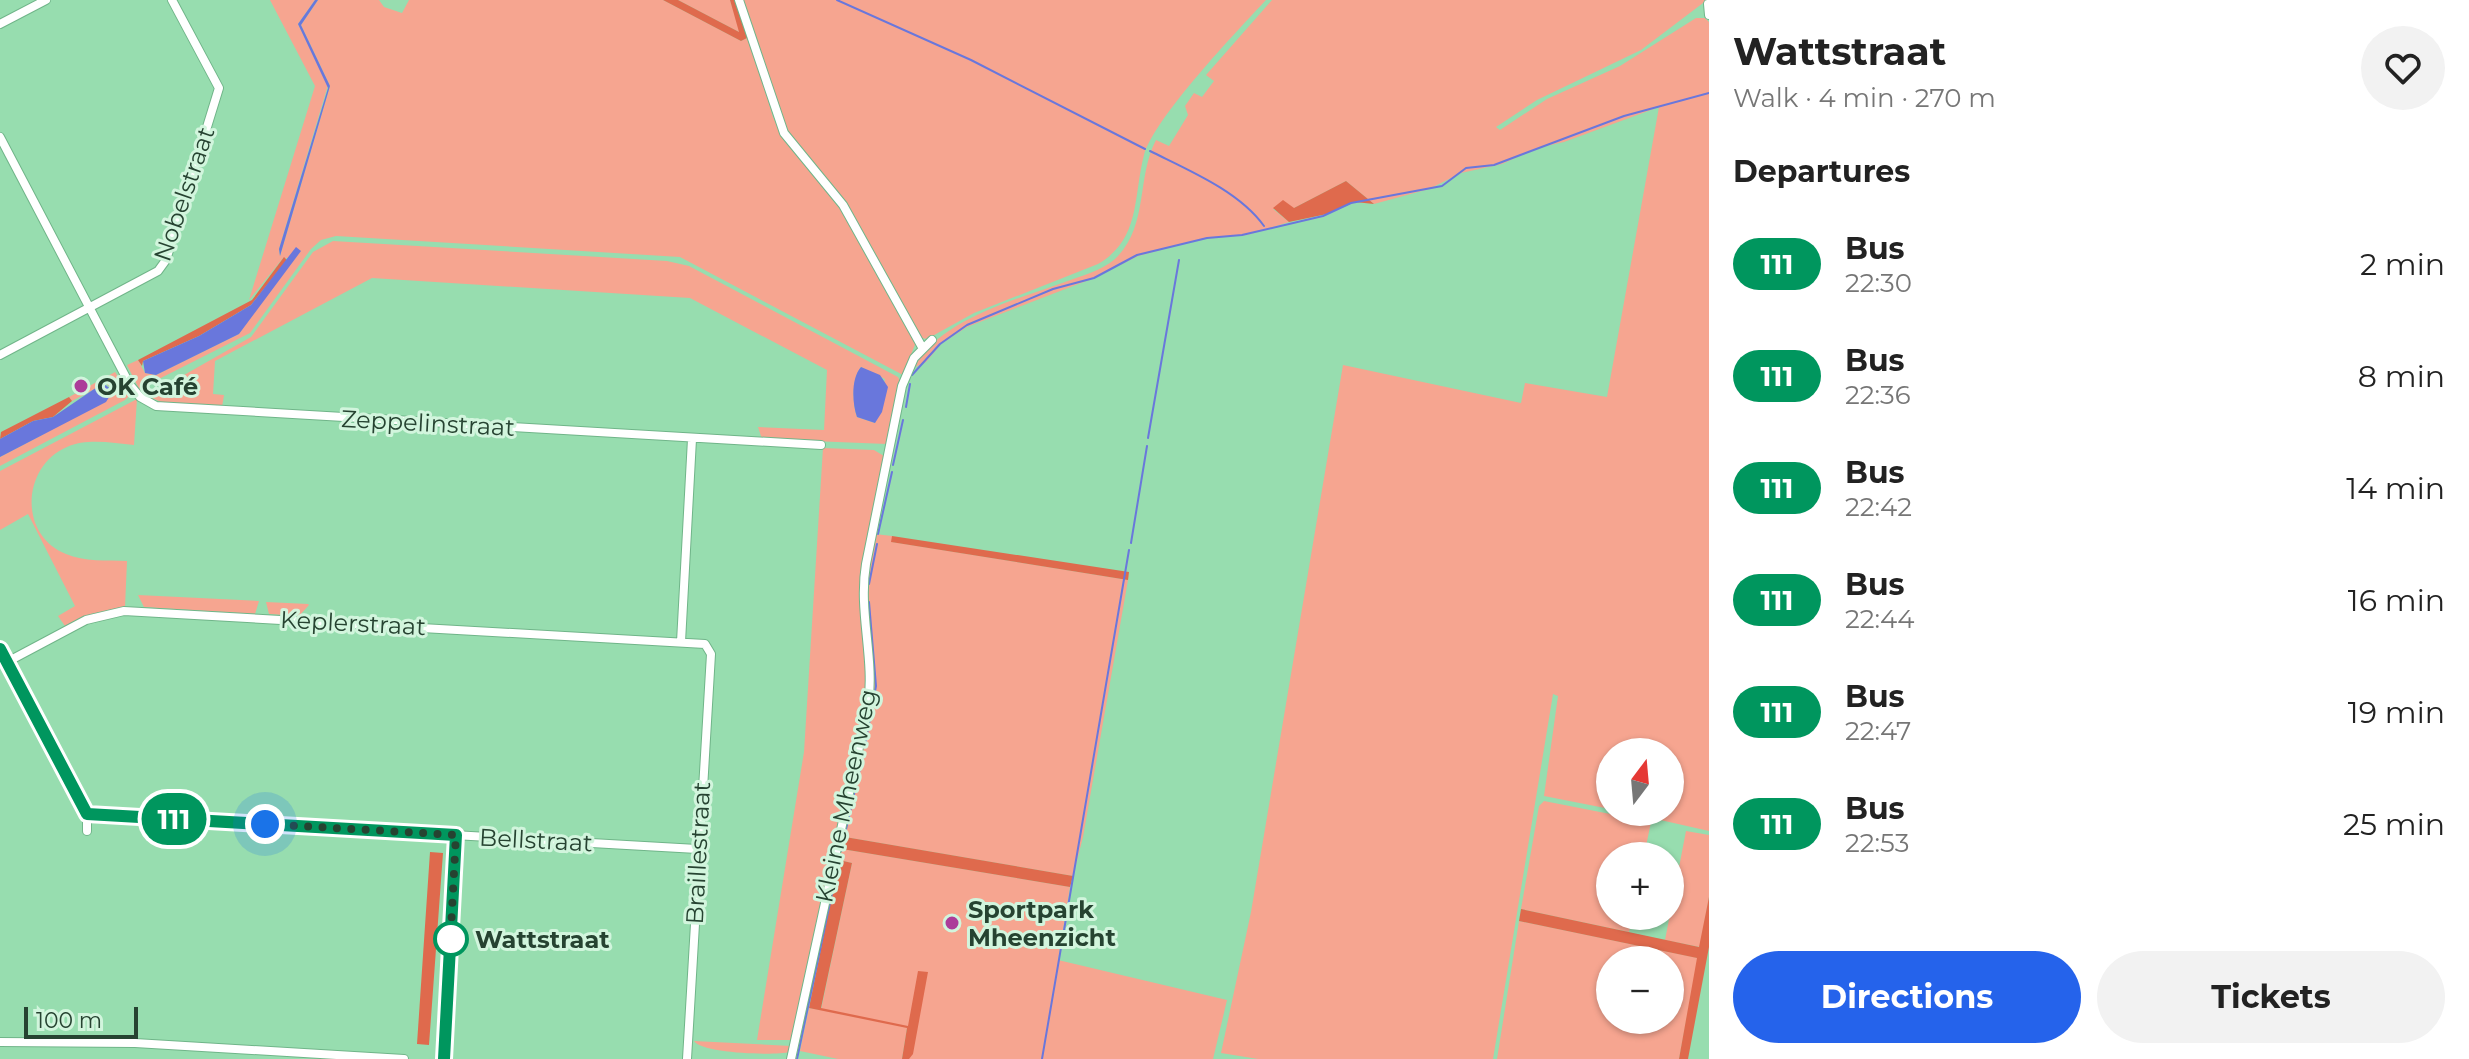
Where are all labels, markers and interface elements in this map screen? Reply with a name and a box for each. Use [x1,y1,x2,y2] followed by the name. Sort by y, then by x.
[2361,26,2445,110] button: heart
[1733,28,1946,75] text: Wattstraat
[1733,82,1996,114] text: Walk · 4 min · 270 m
[148,123,221,265] street label: Nobelstraat
[1733,153,1910,190] text: Departures
[1845,230,1905,267] text: Bus
[2360,246,2445,283] text: 2 min
[1761,247,1793,281] text: 111
[1845,267,1912,299] text: 22:30
[1845,342,1905,379] text: Bus
[2358,358,2445,395] text: 8 min
[1761,359,1793,393] text: 111
[97,372,198,401] place label: OK Café
[72,377,90,395] marker: OK Café
[1845,379,1911,411] text: 22:36
[340,404,516,442] street label: Zeppelinstraat
[1845,454,1905,491] text: Bus
[2346,470,2445,507] text: 14 min
[1761,471,1793,505] text: 111
[1845,491,1912,523] text: 22:42
[1845,566,1905,603] text: Bus
[2348,582,2445,619] text: 16 min
[1761,583,1793,617] text: 111
[1845,603,1914,635] text: 22:44
[279,605,427,641] street label: Keplerstraat
[1845,678,1905,715] text: Bus
[809,687,883,905] street label: Kleine Mheenweg
[2348,694,2445,731] text: 19 min
[1761,695,1793,729] text: 111
[1845,715,1911,747] text: 22:47
[1596,738,1684,826] north arrow
[1596,738,1684,1034] map controls
[680,781,716,925] street label: Braillestraat
[1845,790,1905,827] text: Bus
[128,793,220,845] line badge: 111
[158,802,190,836] text: 111
[245,804,285,844] your location
[2343,806,2445,843] text: 25 min
[1761,807,1793,841] text: 111
[478,823,594,857] street label: Bellstraat
[1845,827,1909,859] text: 22:53
[1596,842,1684,930] button: +
[968,895,1116,952] place label: Sportpark Mheenzicht
[943,914,961,932] marker: Sportpark Mheenzicht
[434,922,468,956] marker: Wattstraat
[475,925,610,954] place label: Wattstraat
[1596,946,1684,1034] button: −
[1733,951,2081,1043] button: Directions
[2097,951,2445,1043] button: Tickets
[24,1003,138,1039] scale bar
[36,1007,102,1034] text: 100 m

